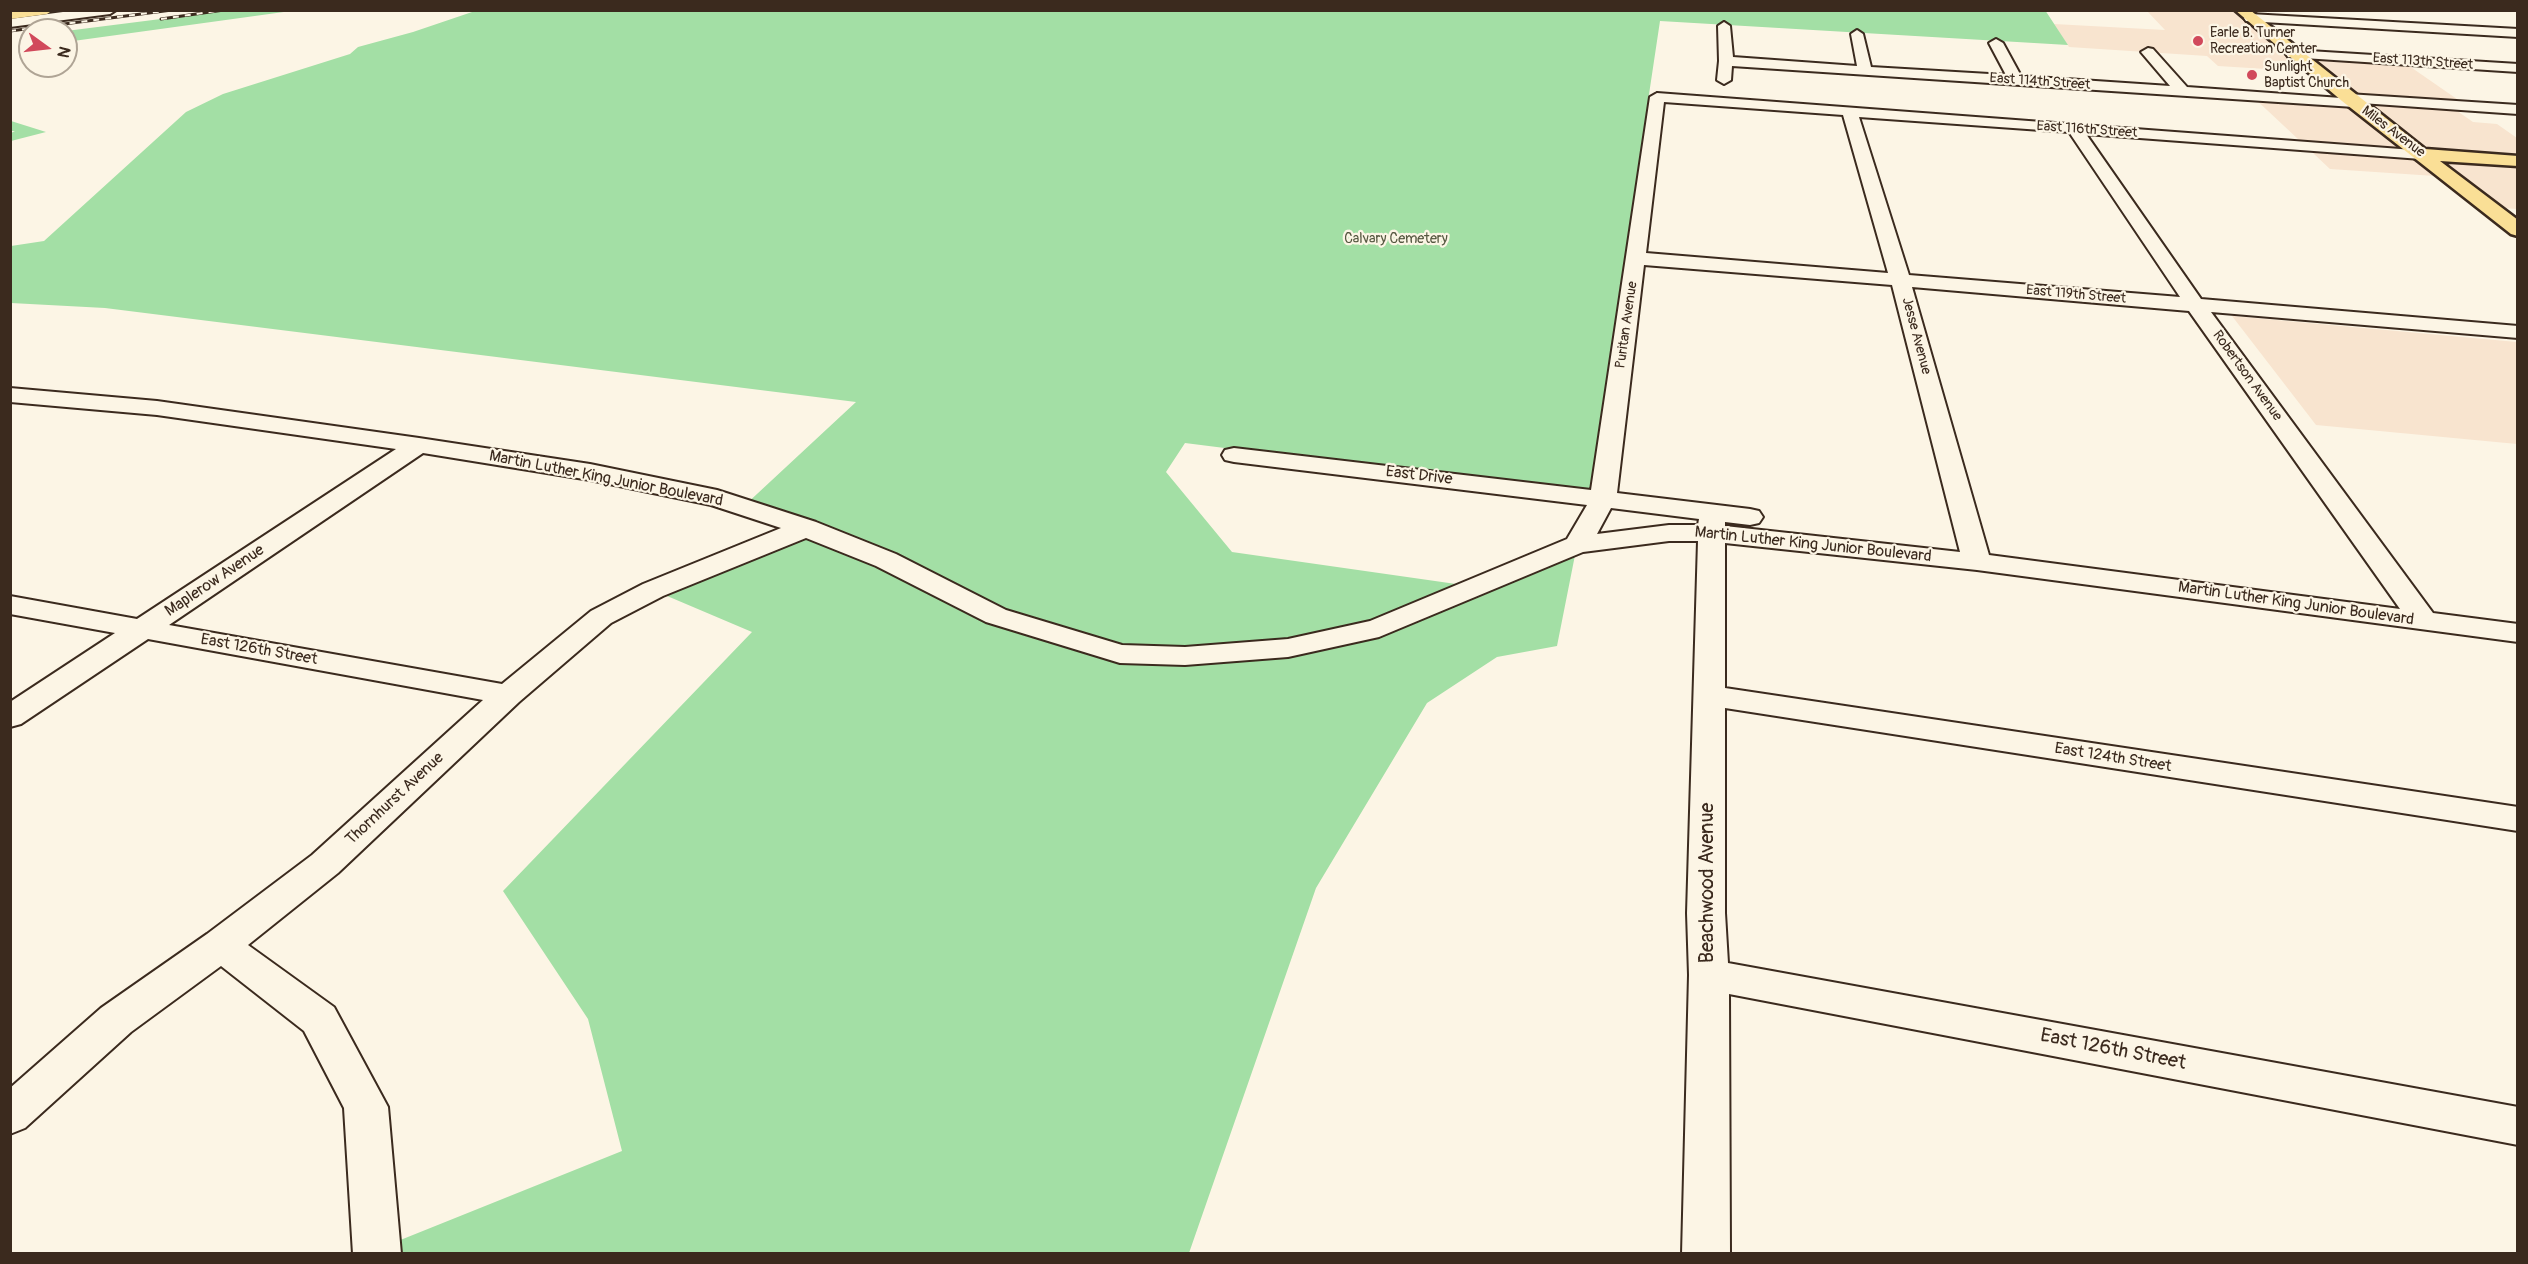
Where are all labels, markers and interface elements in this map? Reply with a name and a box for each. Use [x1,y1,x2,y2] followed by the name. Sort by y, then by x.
[18,18,78,78] north arrow
[2210,25,2317,57] place label: Earle B. Turner Recreation Center
[2191,34,2205,48] marker: Earle B. Turner Recreation Center
[52,44,75,60] text: N
[2372,50,2474,74] street label: East 113th Street
[2264,59,2349,92] place label: Sunlight Baptist Church
[2245,68,2259,82] marker: Sunlight Baptist Church
[1989,70,2091,94] street label: East 114th Street
[2358,103,2428,161] street label: Miles Avenue
[2036,118,2138,142] street label: East 116th Street
[1344,231,1448,247] park label: Calvary Cemetery
[1613,280,1641,370] street label: Puritan Avenue
[2025,282,2127,308] street label: East 119th Street
[1898,296,1934,376] street label: Jesse Avenue
[2209,328,2285,424] street label: Robertson Avenue
[487,447,725,511] street label: Martin Luther King Junior Boulevard
[1385,462,1453,490] street label: East Drive
[1694,523,1932,567] street label: Martin Luther King Junior Boulevard
[162,541,268,621] street label: Maplerow Avenue
[2177,578,2415,630] street label: Martin Luther King Junior Boulevard
[199,630,319,670] street label: East 126th Street
[2053,739,2173,777] street label: East 124th Street
[342,749,448,849] street label: Thornhurst Avenue
[1696,803,1720,963] street label: Beachwood Avenue
[2038,1024,2188,1076] street label: East 126th Street

